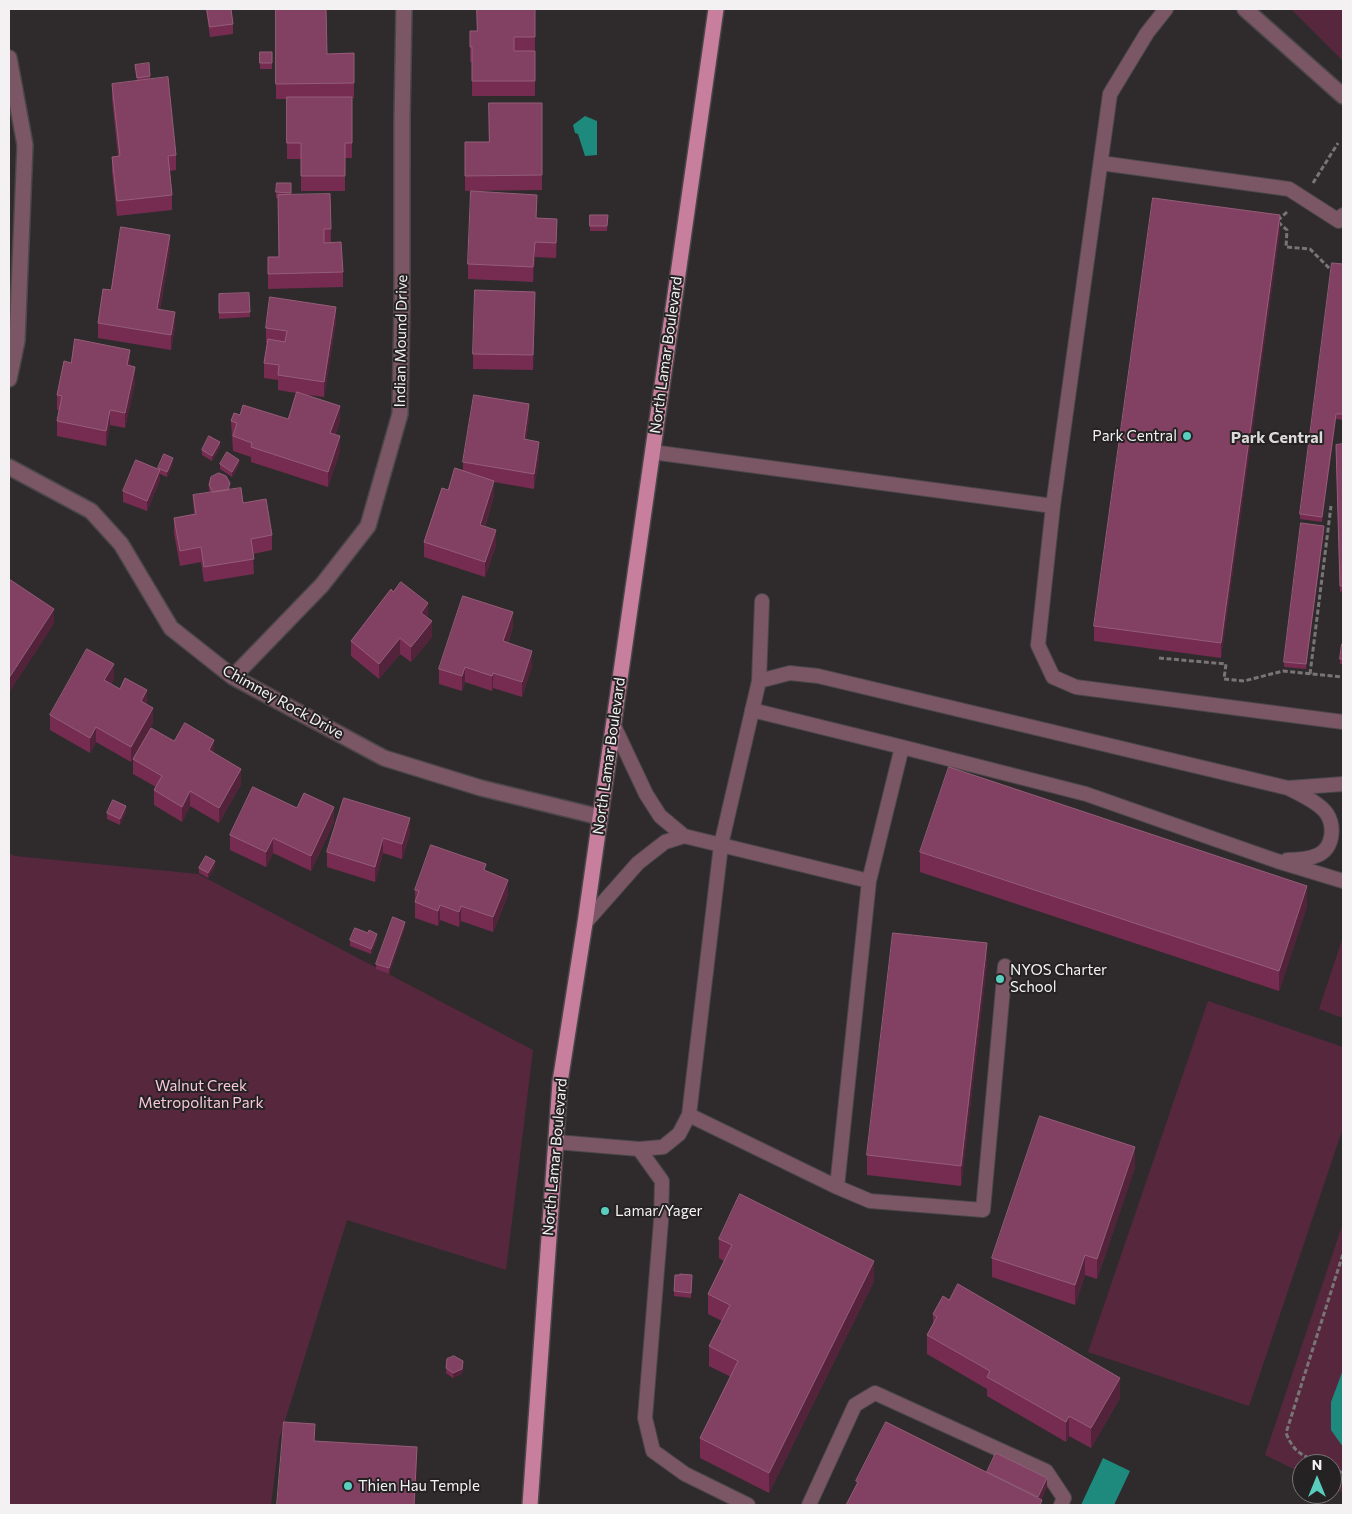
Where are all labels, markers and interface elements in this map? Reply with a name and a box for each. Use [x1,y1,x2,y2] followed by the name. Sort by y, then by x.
[391,275,411,407] street label: Indian Mound Drive
[646,275,686,435] street label: North Lamar Boulevard
[1092,427,1177,445] place label: Park Central
[1231,428,1323,448] district label: Park Central
[1181,430,1193,442] marker: Park Central
[219,661,347,743] street label: Chimney Rock Drive
[589,676,629,836] street label: North Lamar Boulevard
[1010,961,1107,996] place label: NYOS Charter School
[994,973,1006,985] marker: NYOS Charter School
[138,1077,264,1112] park label: Walnut Creek Metropolitan Park
[539,1077,571,1237] street label: North Lamar Boulevard
[615,1202,703,1220] place label: Lamar/Yager
[599,1205,611,1217] marker: Lamar/Yager
[1292,1454,1342,1504] north arrow
[1312,1456,1322,1473] text: N
[358,1477,480,1495] place label: Thien Hau Temple
[342,1480,354,1492] marker: Thien Hau Temple

